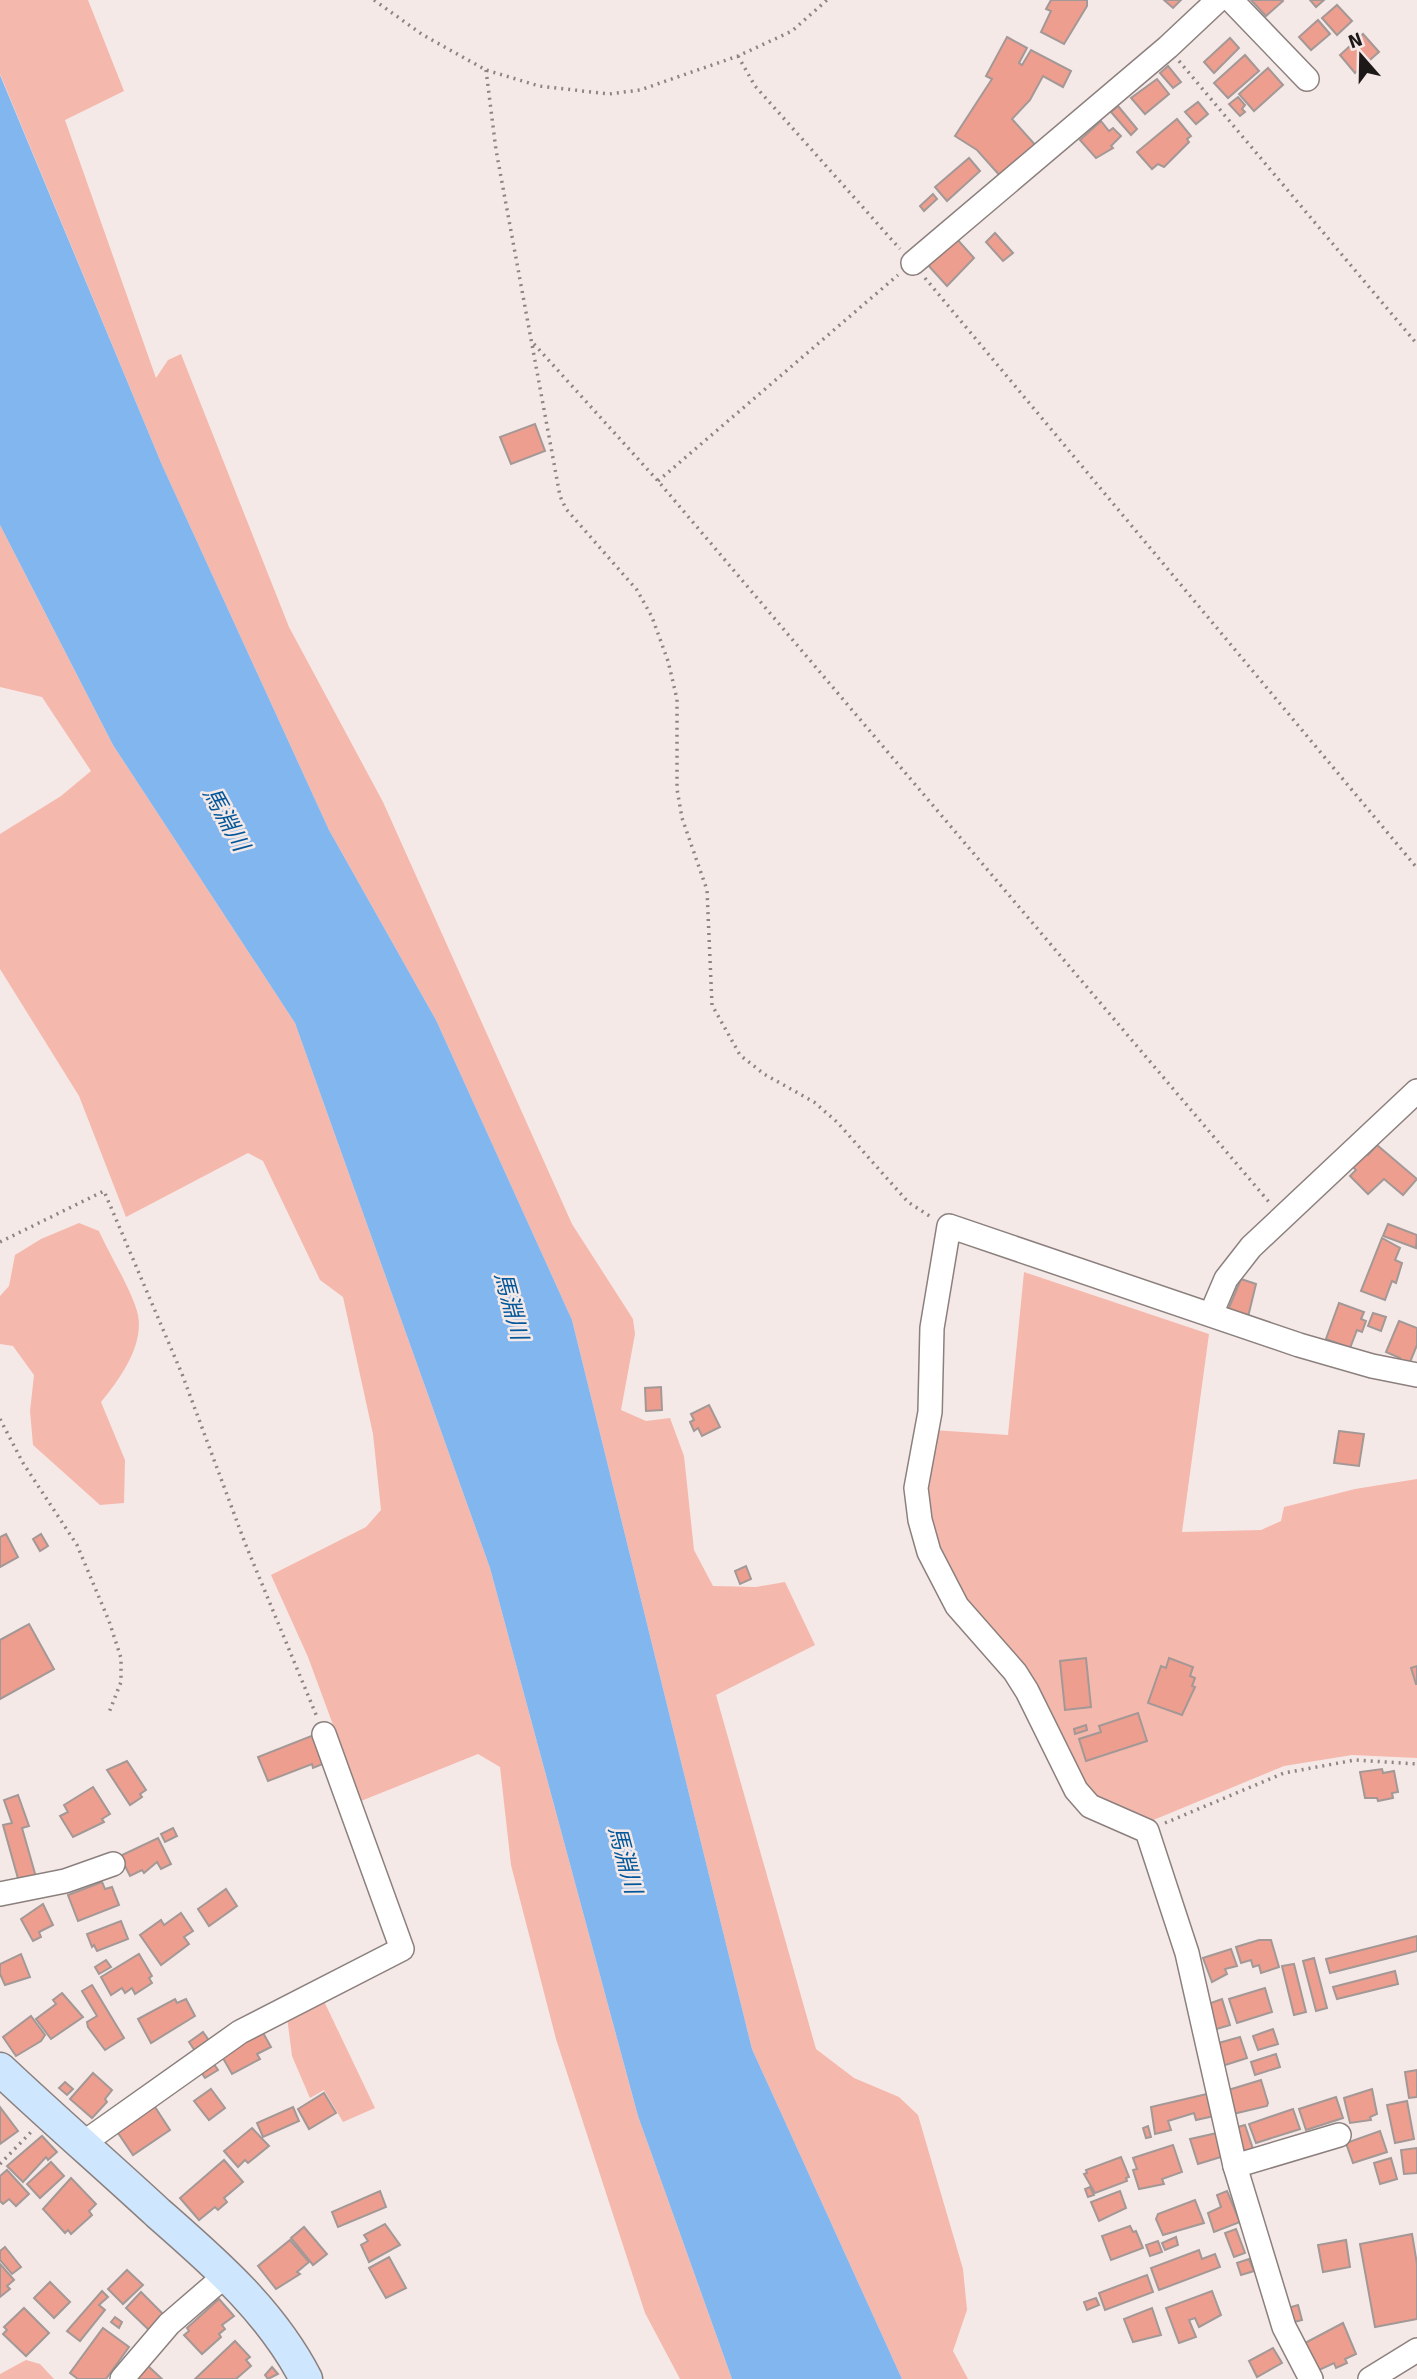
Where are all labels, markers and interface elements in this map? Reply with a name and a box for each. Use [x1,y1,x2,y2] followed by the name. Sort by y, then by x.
[1326,21,1396,91] north arrow
[1345,27,1366,55] text: N
[197,782,257,859] water label: 馬淵川
[488,1269,535,1346] water label: 馬淵川
[602,1823,649,1900] water label: 馬淵川

